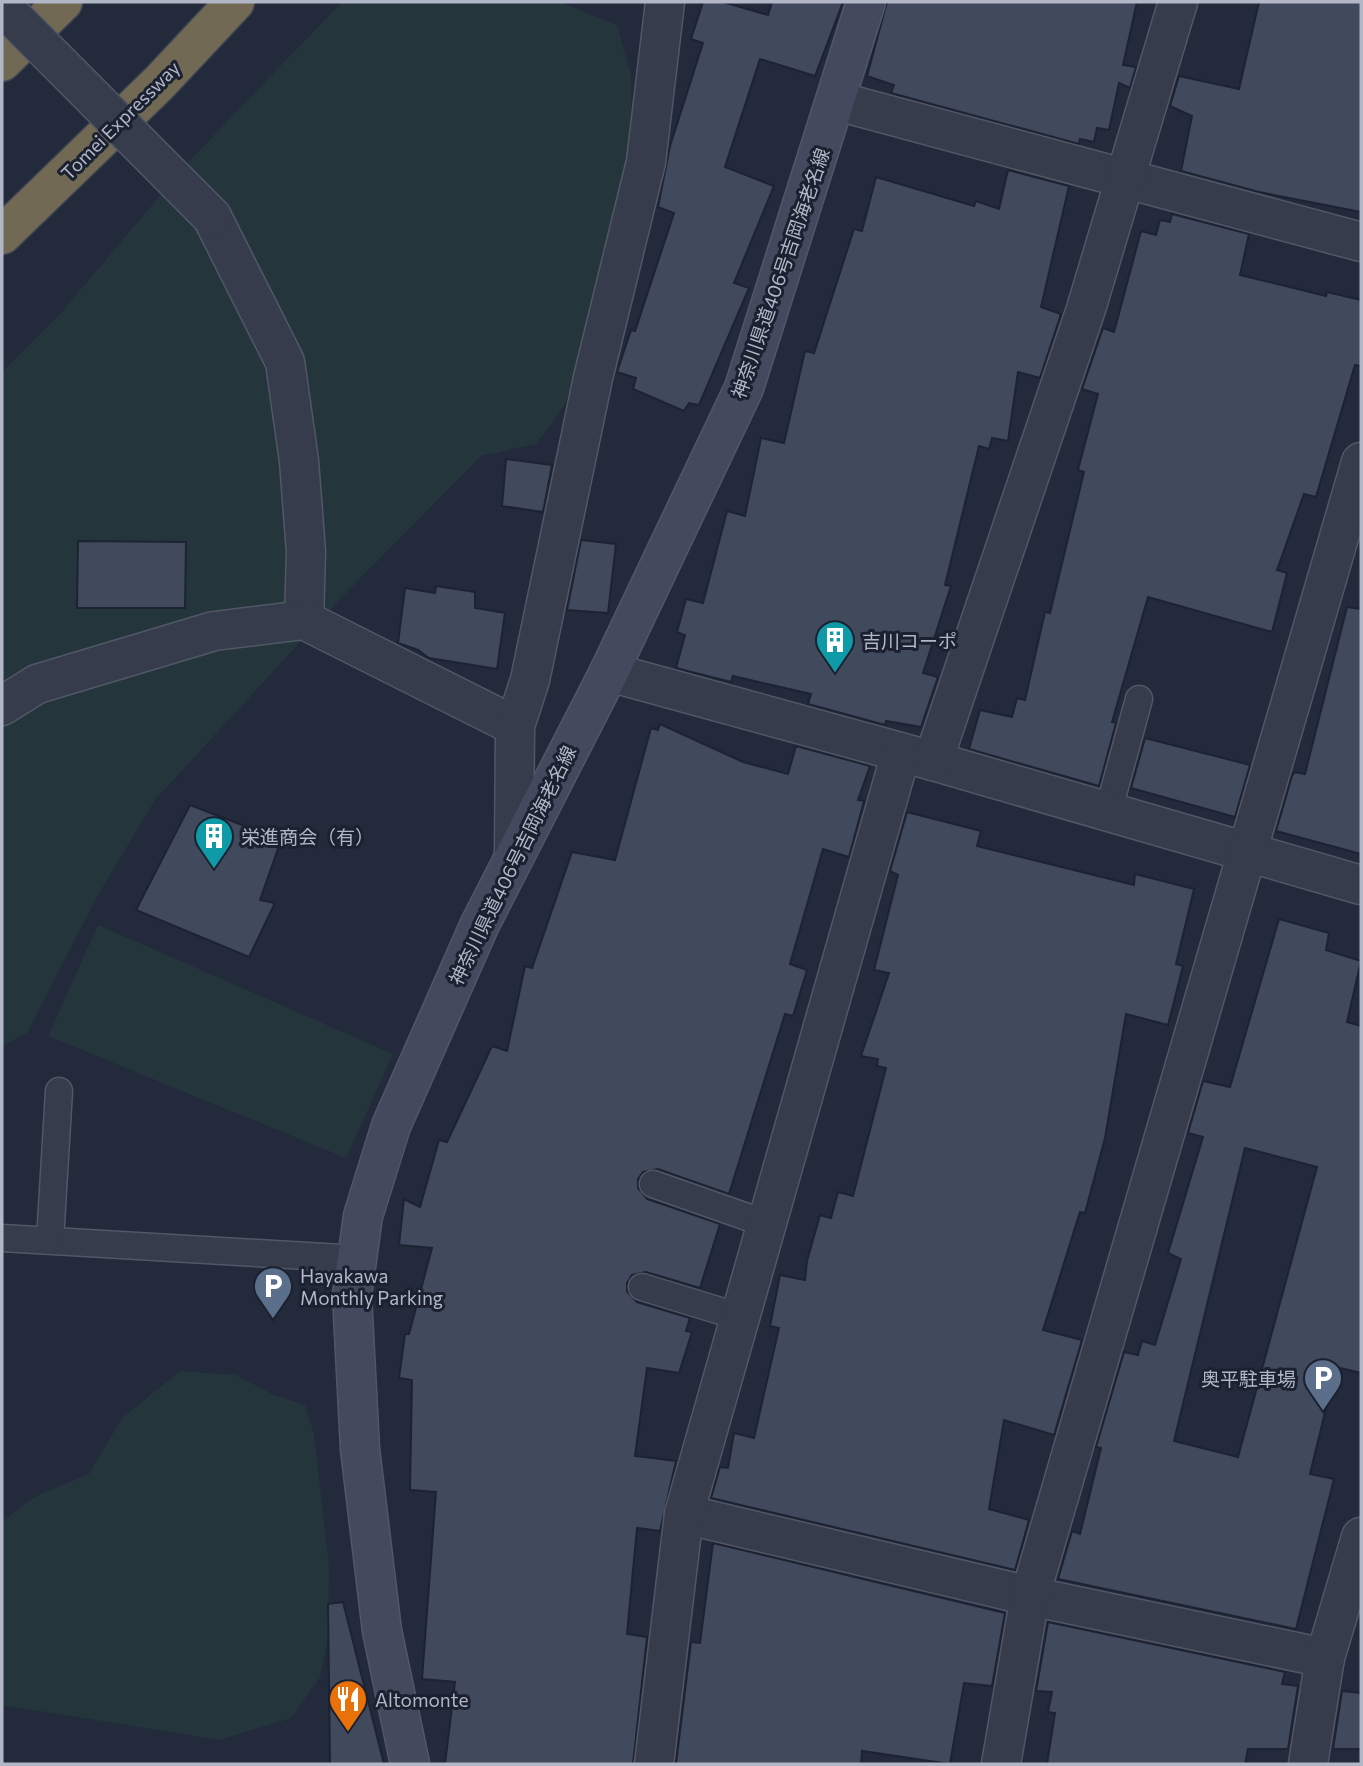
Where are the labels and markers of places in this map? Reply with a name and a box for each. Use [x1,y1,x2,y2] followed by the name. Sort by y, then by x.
[814,619,856,674] building icon: 吉川コーポ
[862,629,957,652] place label: 吉川コーポ
[193,815,235,870] building icon: 栄進商会（有）
[241,825,374,848] place label: 栄進商会（有）
[300,1264,443,1309] place label: Hayakawa Monthly Parking
[252,1265,294,1320] parking icon: Hayakawa Monthly Parking
[1302,1357,1344,1412] parking icon: 奥平駐車場
[1201,1367,1296,1390] place label: 奥平駐車場
[327,1678,369,1733] restaurant icon: Altomonte
[375,1688,468,1711] place label: Altomonte

